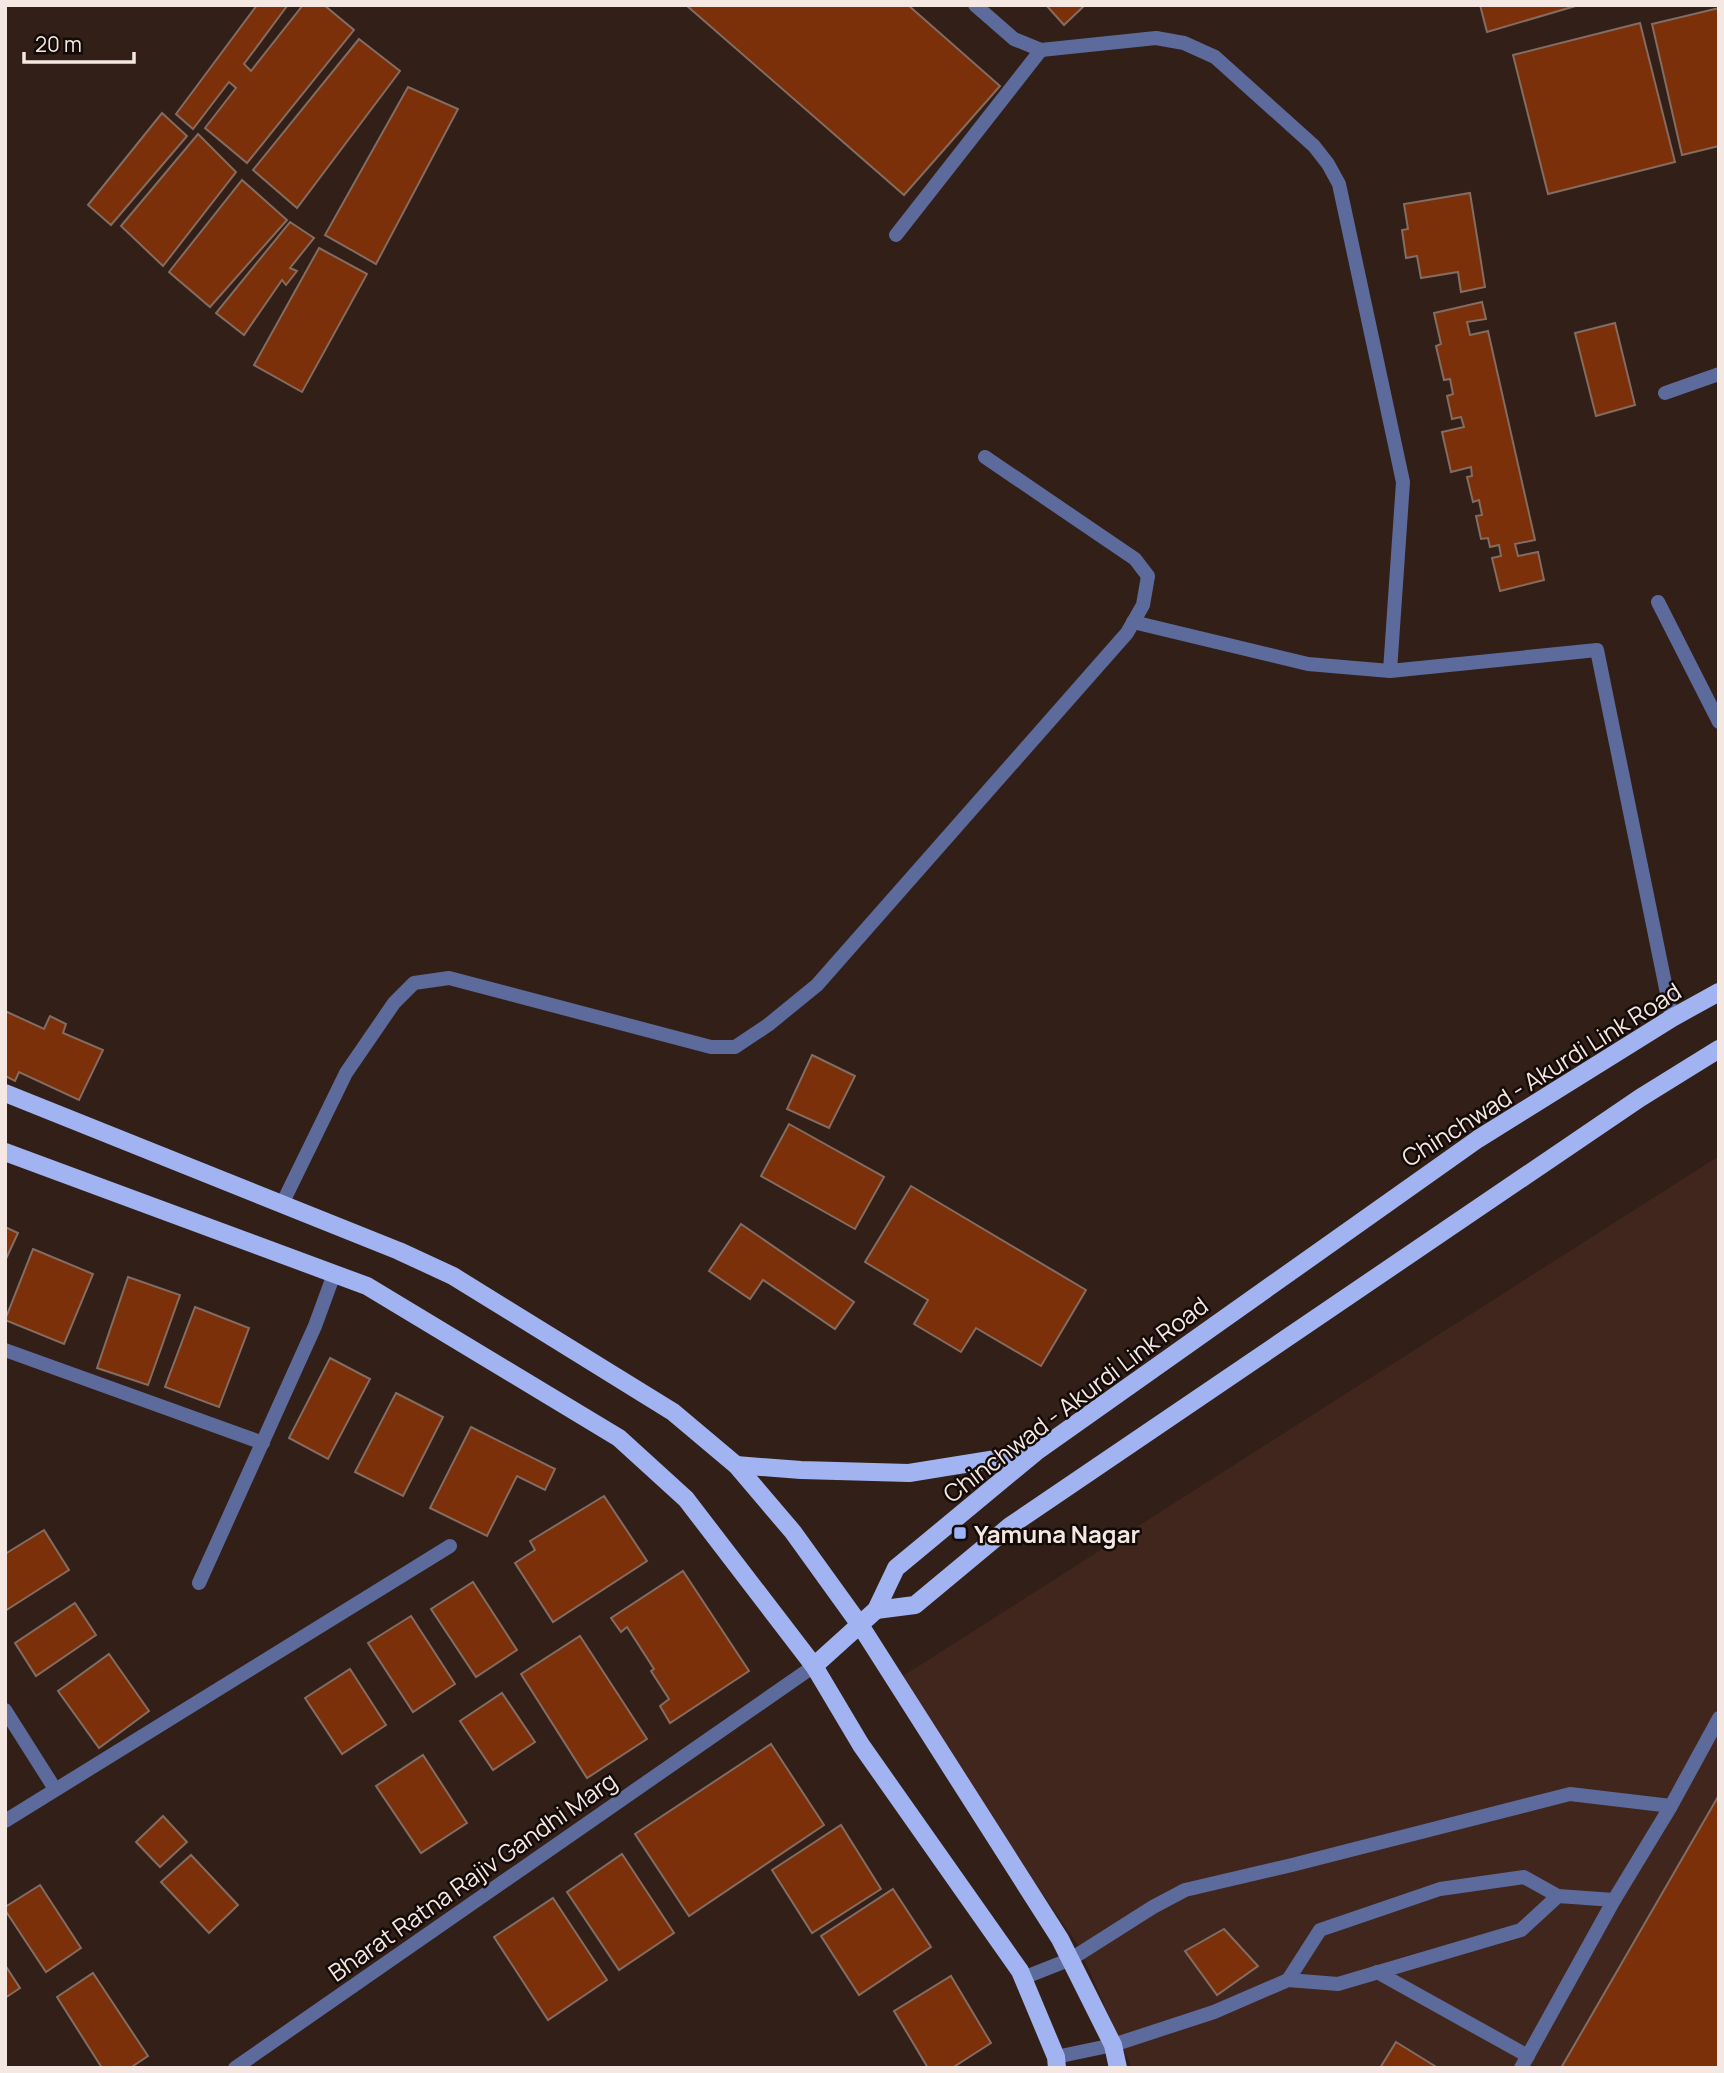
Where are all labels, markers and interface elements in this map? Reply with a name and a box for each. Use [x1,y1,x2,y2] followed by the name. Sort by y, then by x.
[24,21,135,65] scale bar
[35,30,82,58] text: 20 m
[1395,974,1687,1174] street label: Chinchwad - Akurdi Link Road
[936,1288,1214,1510] street label: Chinchwad - Akurdi Link Road
[974,1517,1140,1550] place label: Yamuna Nagar
[952,1525,968,1541] marker: Yamuna Nagar
[321,1764,623,1988] street label: Bharat Ratna Rajiv Gandhi Marg

